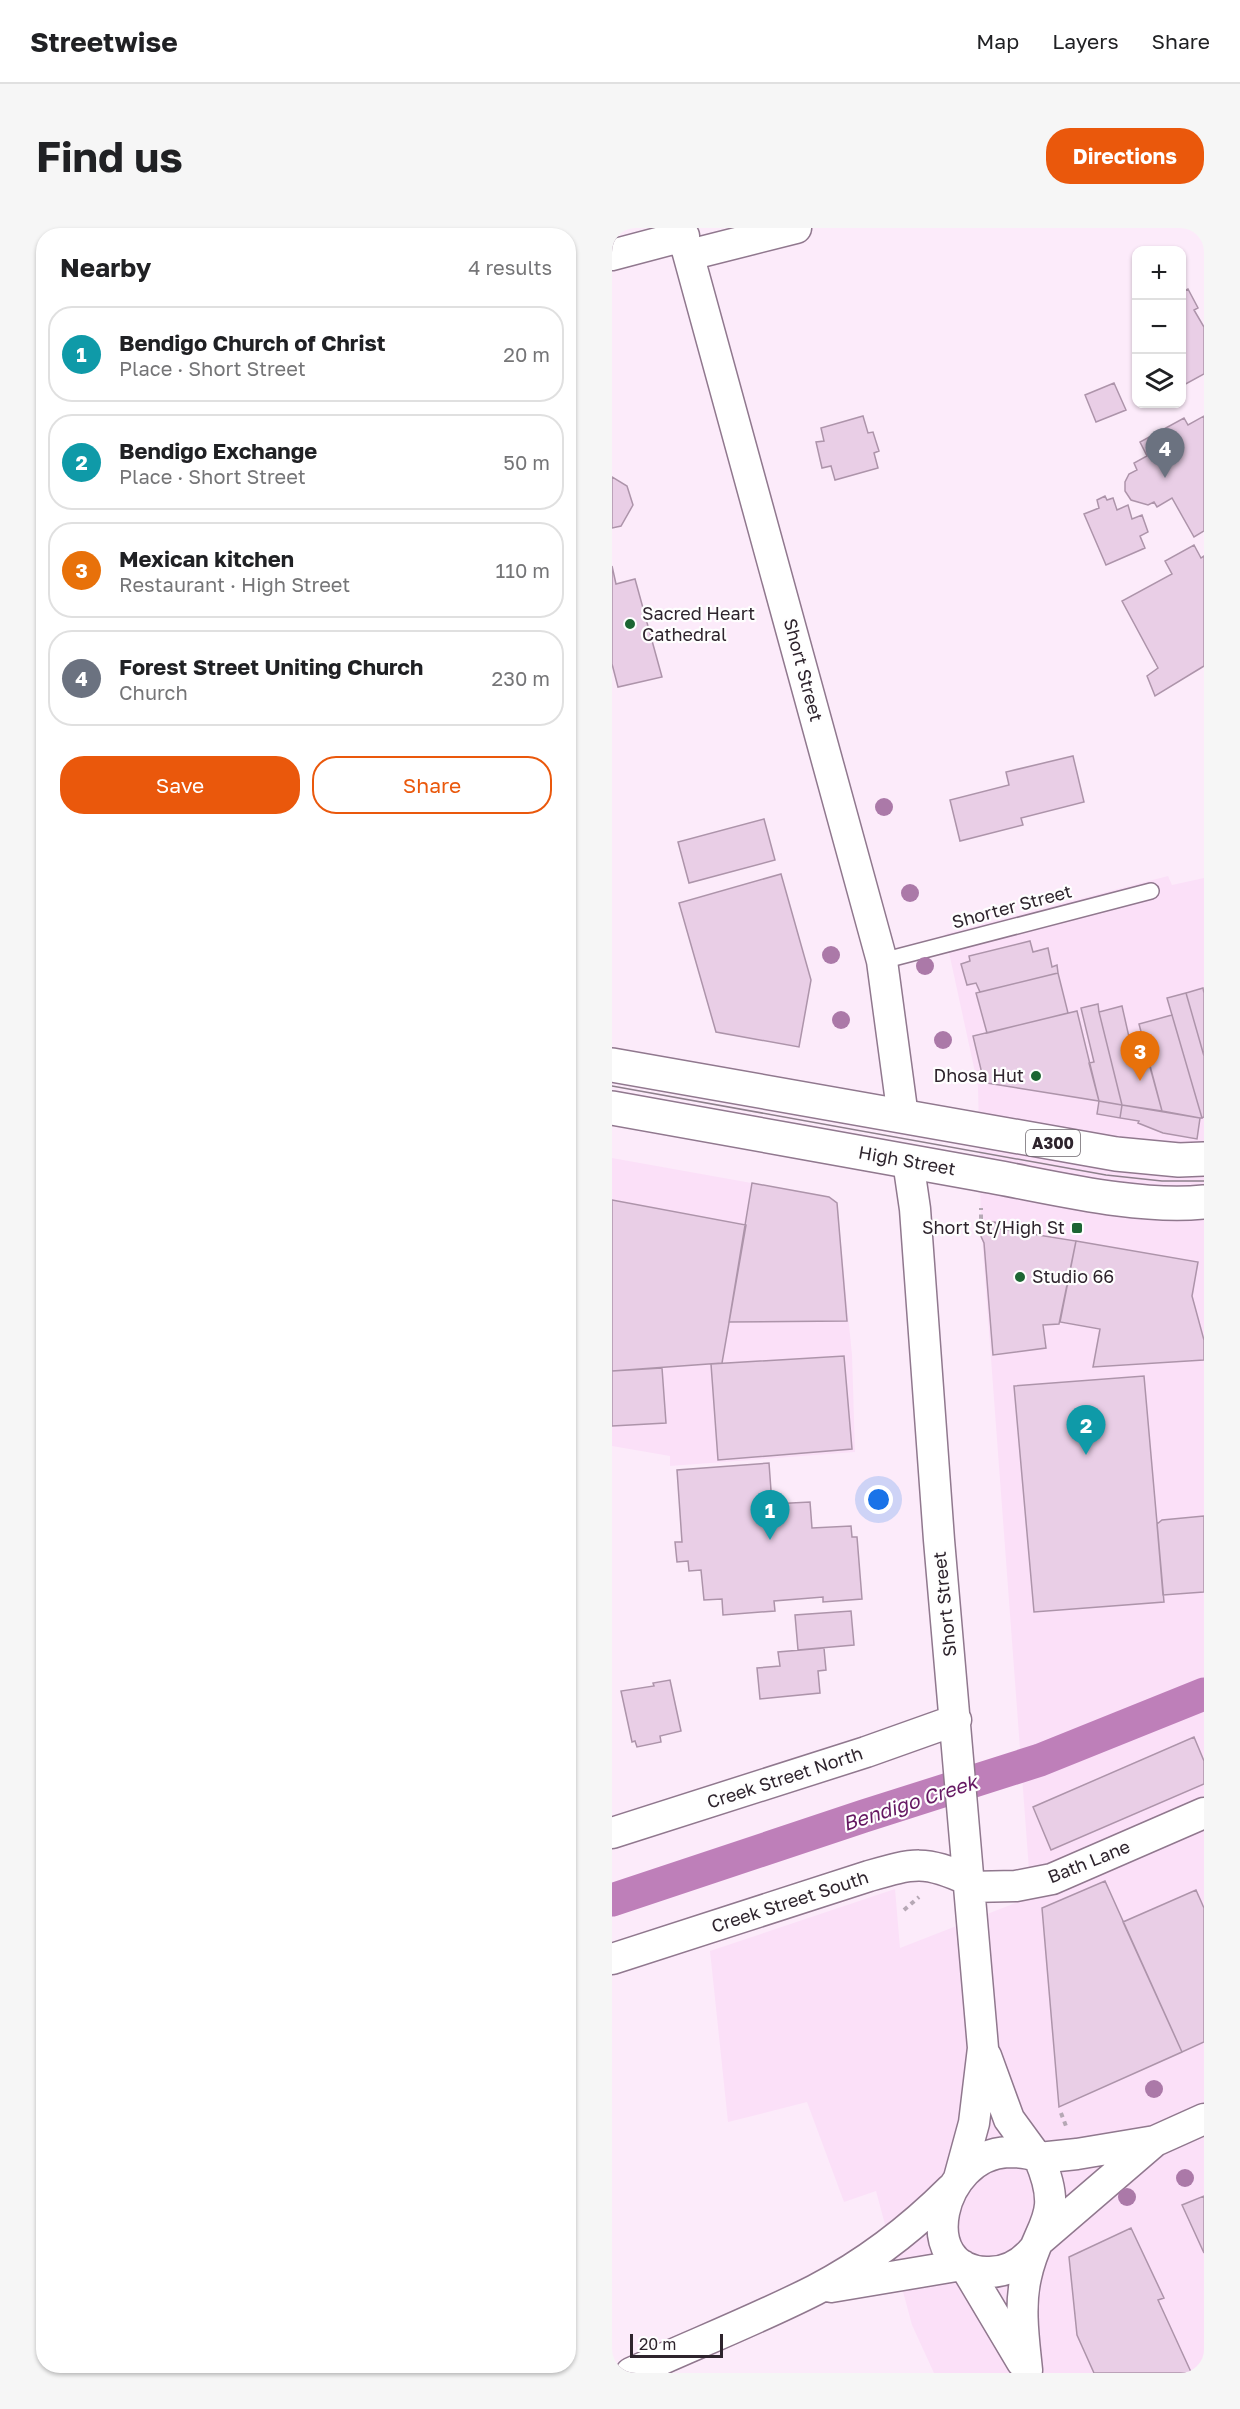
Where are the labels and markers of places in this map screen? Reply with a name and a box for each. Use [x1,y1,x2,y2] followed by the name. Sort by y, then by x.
[1146,428,1184,478] pin: 4
[642,602,755,645] place label: Sacred Heart Cathedral
[623,617,637,631] marker: Sacred Heart Cathedral
[1120,1032,1160,1081] pin: 3
[934,1064,1024,1086] place label: Dhosa Hut
[1029,1069,1043,1083] marker: Dhosa Hut
[922,1216,1065,1238] place label: Short St/High St
[1070,1221,1084,1235] marker: Short St/High St
[1032,1265,1114,1287] place label: Studio 66
[1013,1270,1027,1284] marker: Studio 66
[1066,1406,1106,1455] pin: 2
[750,1490,790,1540] pin: 1

